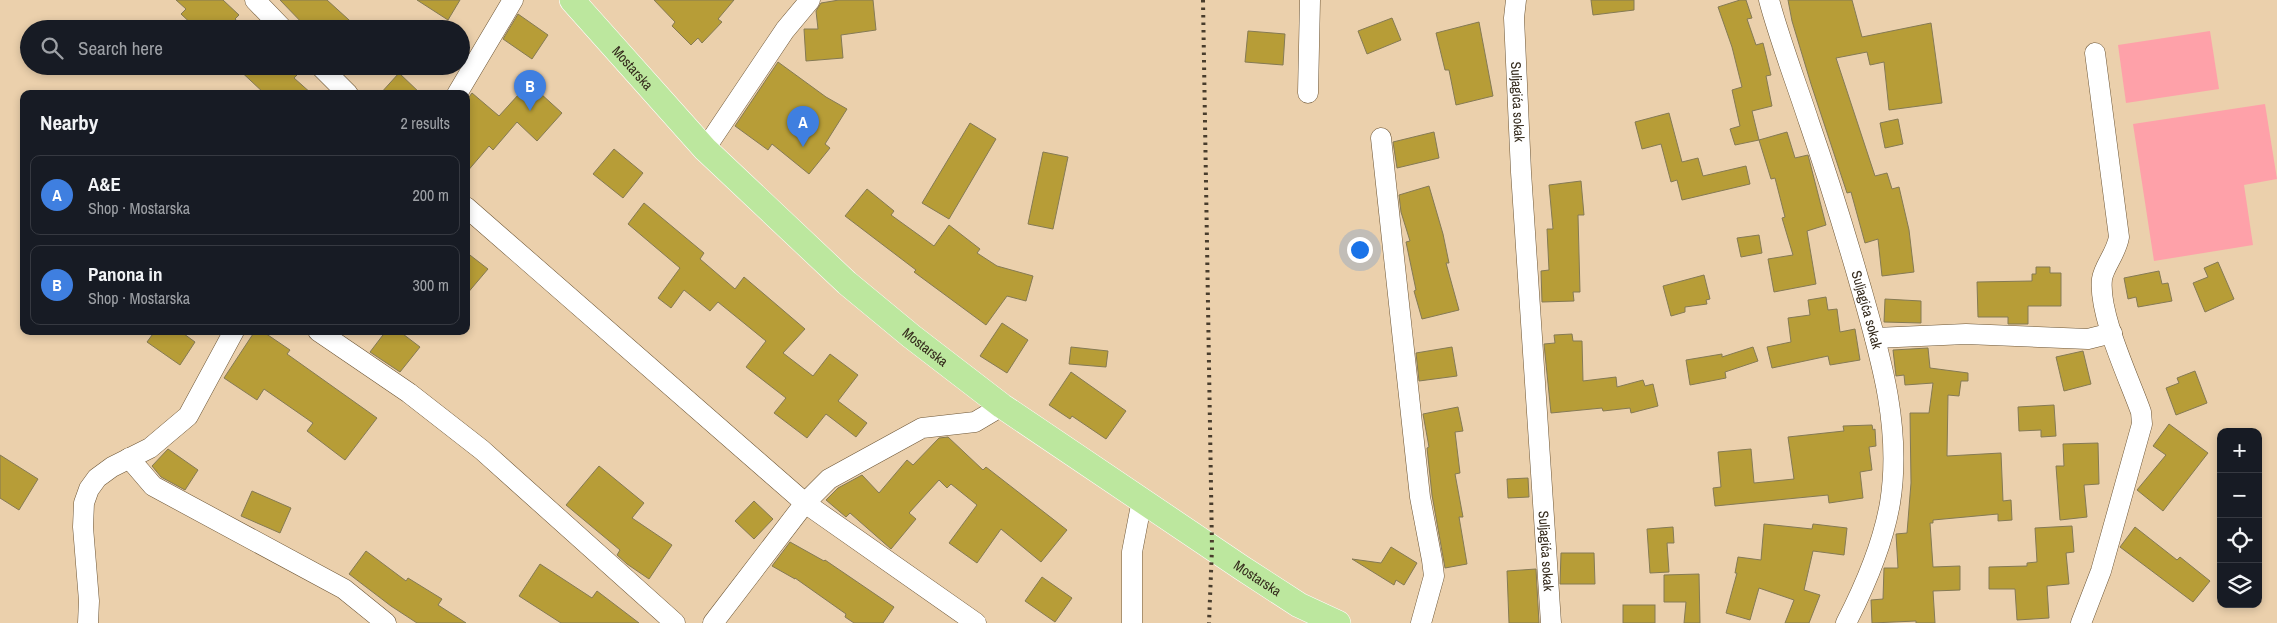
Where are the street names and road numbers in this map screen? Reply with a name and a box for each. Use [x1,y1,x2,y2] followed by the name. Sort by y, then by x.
[608,42,657,94] street label: Mostarska
[1507,61,1529,143] street label: Suljagića sokak
[1847,268,1886,351] street label: Suljagića sokak
[899,324,952,371] street label: Mostarska
[1535,510,1558,592] street label: Suljagića sokak
[1230,556,1285,600] street label: Mostarska

